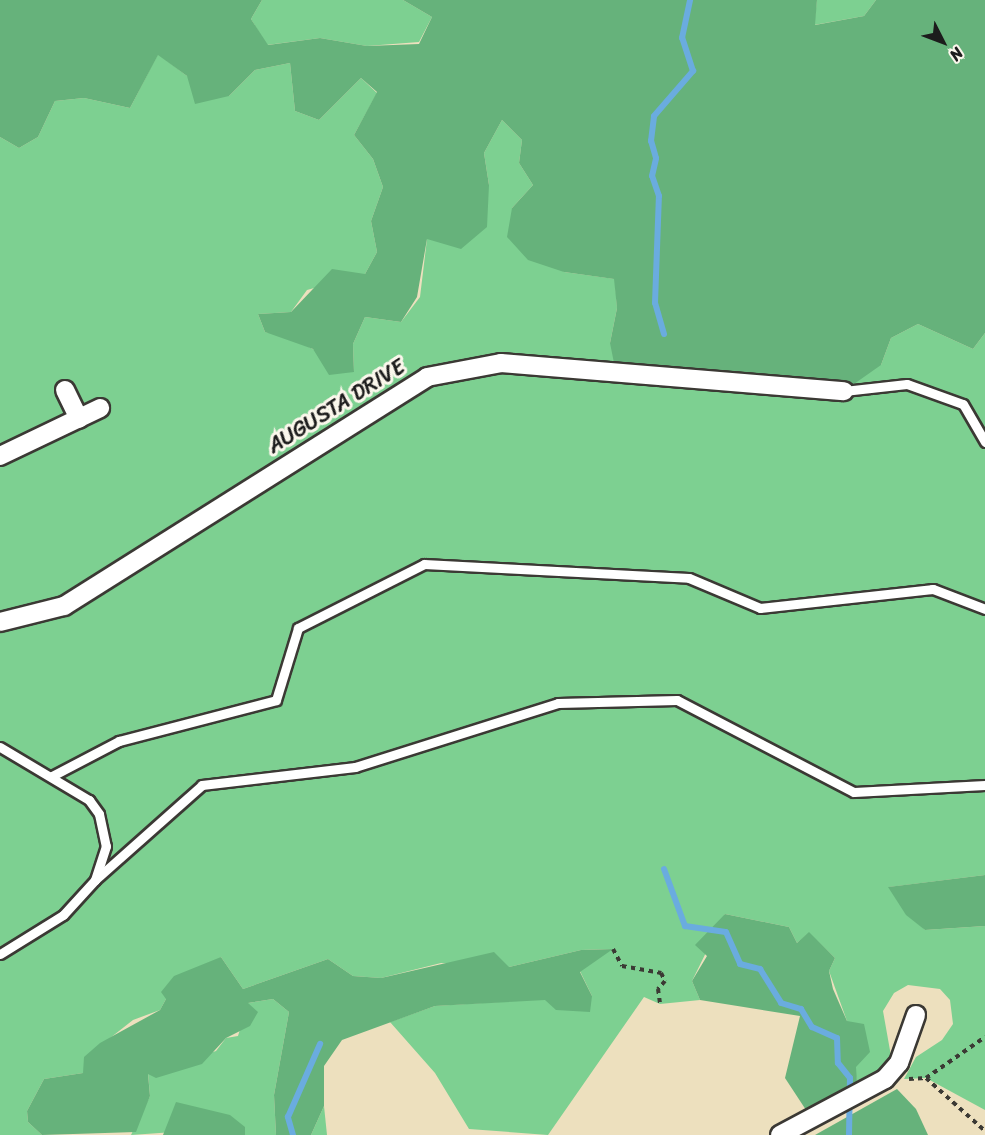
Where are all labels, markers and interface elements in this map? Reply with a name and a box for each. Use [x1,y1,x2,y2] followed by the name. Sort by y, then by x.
[913,12,973,72] north arrow
[942,41,971,68] text: N
[261,353,411,459] street label: AUGUSTA DRIVE

